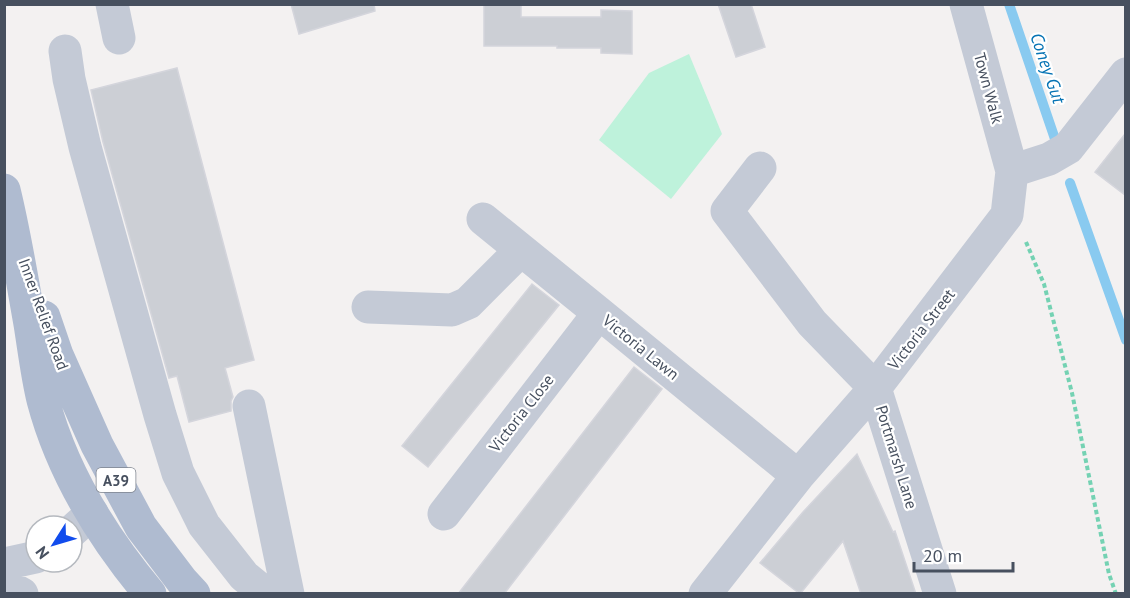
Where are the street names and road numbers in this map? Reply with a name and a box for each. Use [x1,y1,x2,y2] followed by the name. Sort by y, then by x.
[970,50,1008,126] street label: Town Walk
[15,256,73,372] street label: Inner Relief Road
[883,284,959,374] street label: Victoria Street
[598,309,683,384] street label: Victoria Lawn
[484,370,558,457] street label: Victoria Close
[872,403,922,511] street label: Portmarsh Lane
[96,468,136,492] road number: A39

